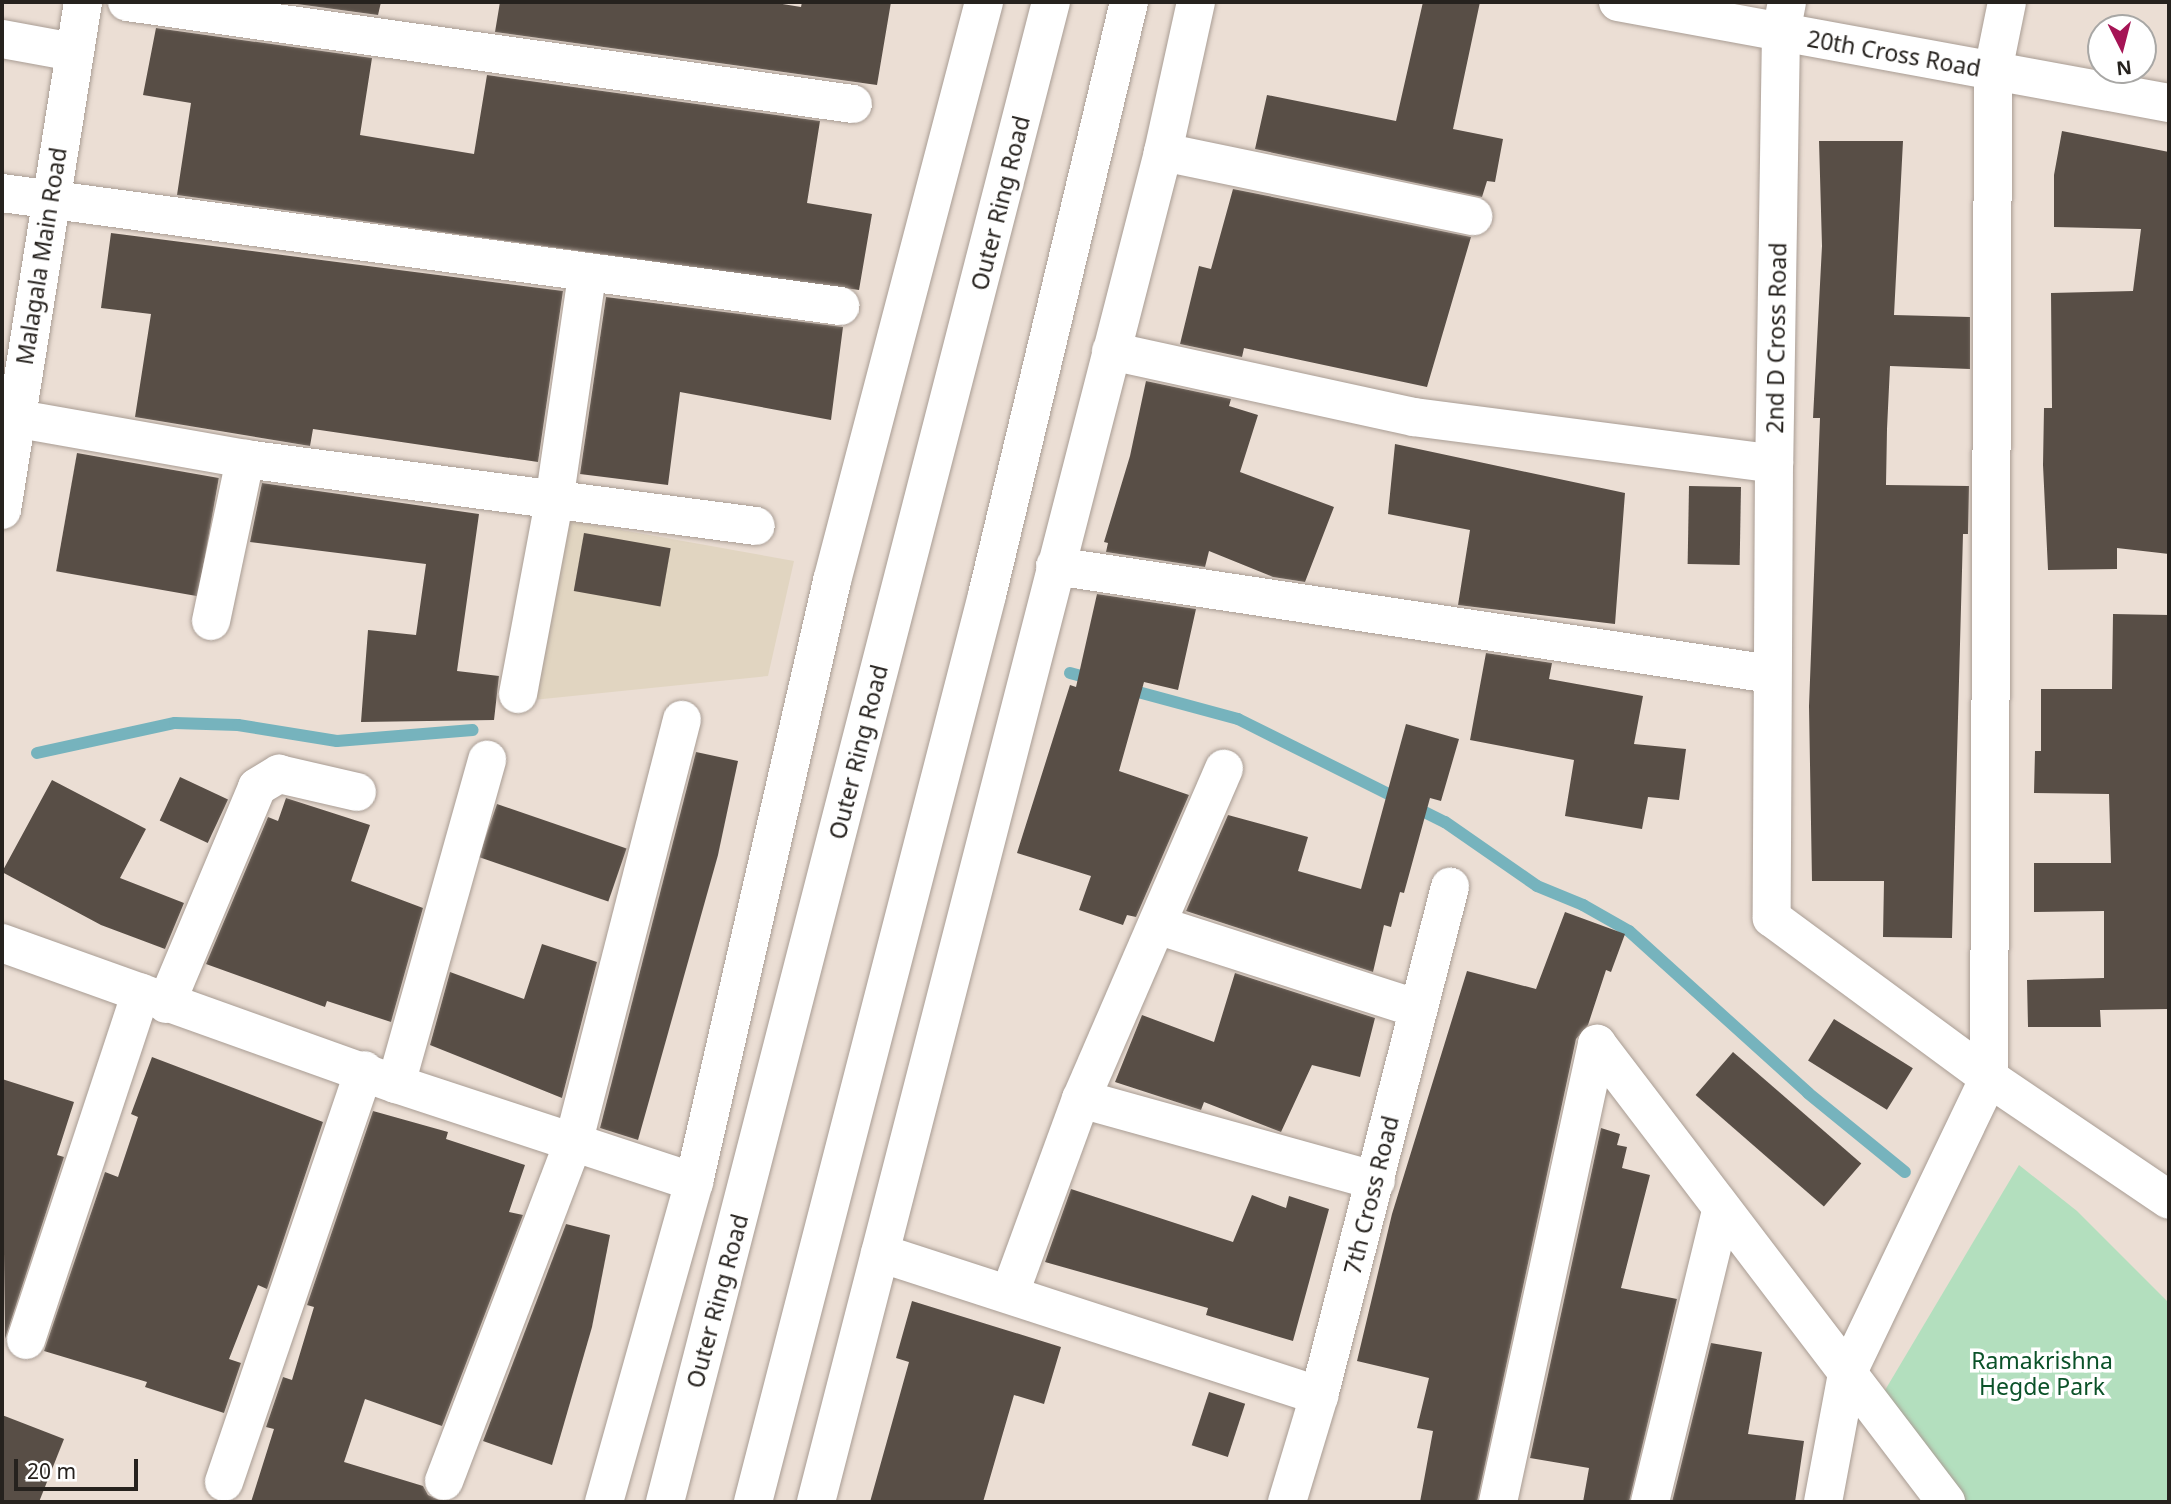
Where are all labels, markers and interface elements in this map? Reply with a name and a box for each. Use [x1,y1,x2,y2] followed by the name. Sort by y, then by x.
[2087,14,2157,84] north arrow
[1805,24,1983,82] street label: 20th Cross Road
[2115,54,2133,82] text: N
[965,113,1035,293] street label: Outer Ring Road
[10,145,72,367] street label: Malagala Main Road
[1761,242,1791,434] street label: 2nd D Cross Road
[823,662,893,842] street label: Outer Ring Road
[1338,1113,1404,1277] street label: 7th Cross Road
[681,1211,753,1391] street label: Outer Ring Road
[1971,1346,2113,1400] park label: Ramakrishna Hegde Park
[18,1444,142,1488] scale bar
[27,1457,76,1485] text: 20 m

